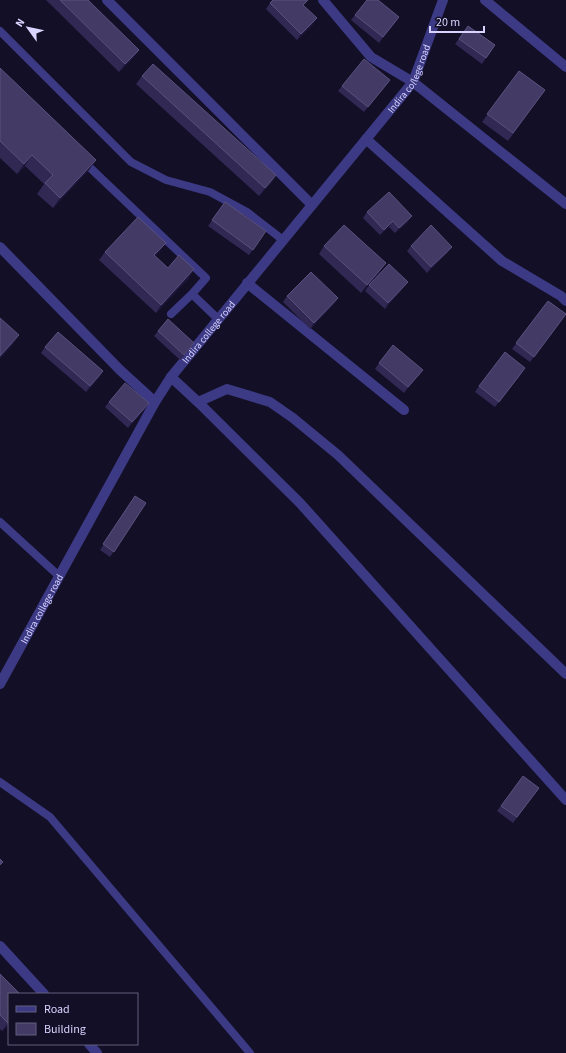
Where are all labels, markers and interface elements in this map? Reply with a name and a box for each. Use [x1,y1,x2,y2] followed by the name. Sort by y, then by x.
[8,8,48,48] north arrow
[430,8,484,34] scale bar
[436,14,460,31] text: 20 m
[12,16,28,30] text: N
[384,43,434,116] street label: Indira college road
[179,298,239,367] street label: Indira college road
[18,572,67,646] street label: Indira college road
[8,993,138,1045] legend
[44,1001,70,1018] text: Road
[44,1021,86,1038] text: Building

